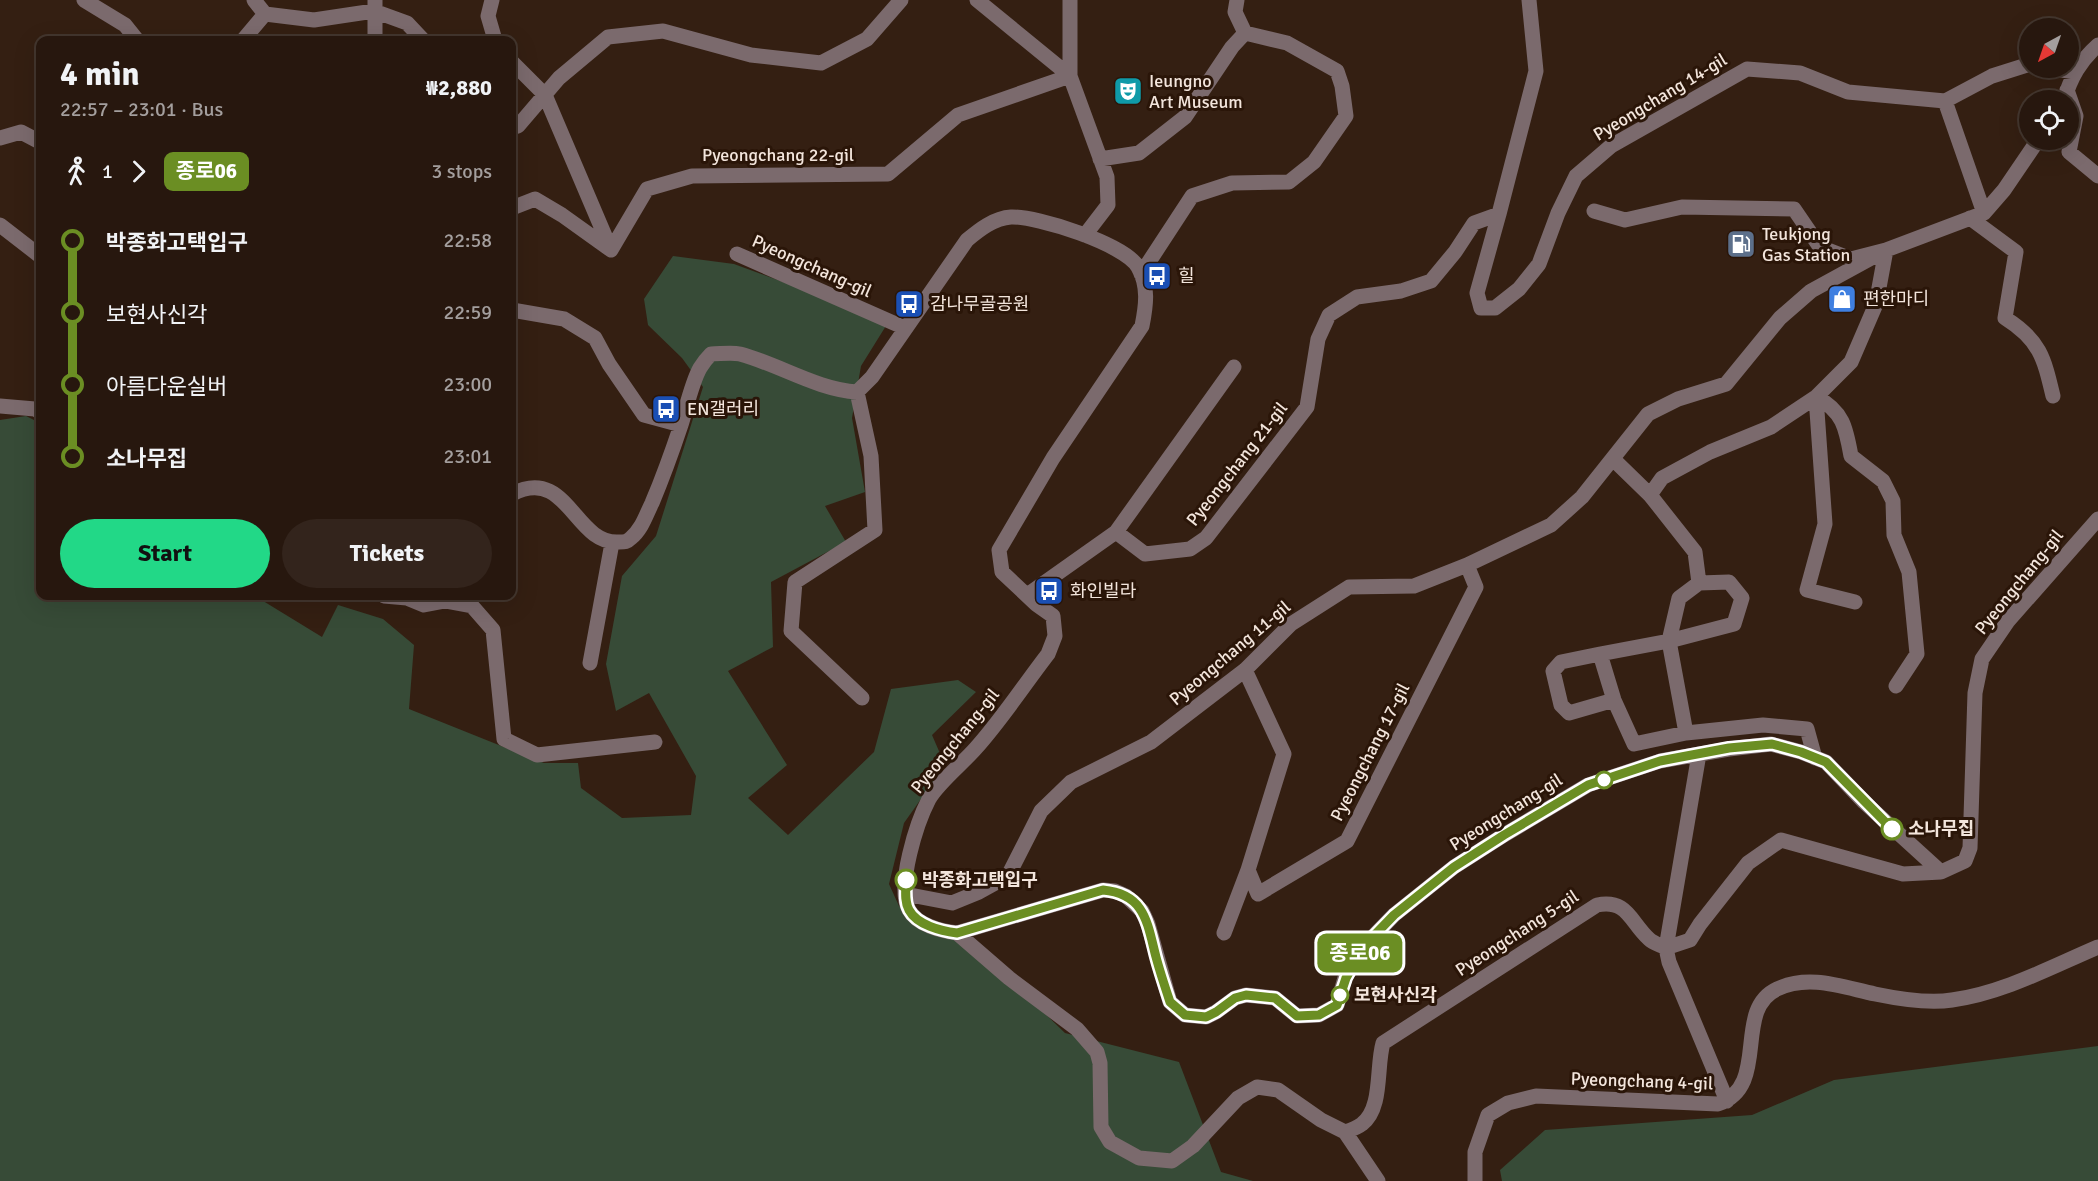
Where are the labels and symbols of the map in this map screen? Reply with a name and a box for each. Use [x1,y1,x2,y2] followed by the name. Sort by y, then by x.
[2019,18,2079,78] north arrow
[1589,48,1731,146] street label: Pyeongchang 14-gil
[1149,70,1243,113] place label: Ieungno Art Museum
[1112,75,1144,107] theatre icon: Ieungno Art Museum
[702,144,854,166] street label: Pyeongchang 22-gil
[1762,223,1850,266] place label: Teukjong Gas Station
[1725,228,1757,260] fuel station icon: Teukjong Gas Station
[749,230,875,302] street label: Pyeongchang-gil
[1141,260,1173,292] bus stop icon: 힐
[1178,265,1195,287] place label: 힐
[1826,283,1858,315] shop icon: 편한마디
[893,288,925,320] bus stop icon: 감나무골공원
[1863,288,1929,310] place label: 편한마디
[930,293,1029,315] place label: 감나무골공원
[650,393,682,425] bus stop icon: EN갤러리
[687,398,759,420] place label: EN갤러리
[1182,398,1292,530] street label: Pyeongchang 21-gil
[1970,525,2068,639] street label: Pyeongchang-gil
[1033,575,1065,607] bus stop icon: 화인빌라
[1070,580,1137,602] place label: 화인빌라
[1165,596,1295,710] street label: Pyeongchang 11-gil
[1326,679,1414,825] street label: Pyeongchang 17-gil
[906,684,1004,798] street label: Pyeongchang-gil
[1446,769,1566,855] street label: Pyeongchang-gil
[1595,771,1613,789] unlabelled marker
[1881,818,1903,840] marker: 소나무집
[1908,818,1974,840] place label: 소나무집
[895,869,917,891] marker: 박종화고택입구
[922,869,1038,891] place label: 박종화고택입구
[1451,885,1583,981] street label: Pyeongchang 5-gil
[1318,934,1402,972] line badge: 종로06
[1354,984,1437,1006] place label: 보현사신각
[1331,986,1349,1004] marker: 보현사신각
[1570,1068,1714,1094] street label: Pyeongchang 4-gil

